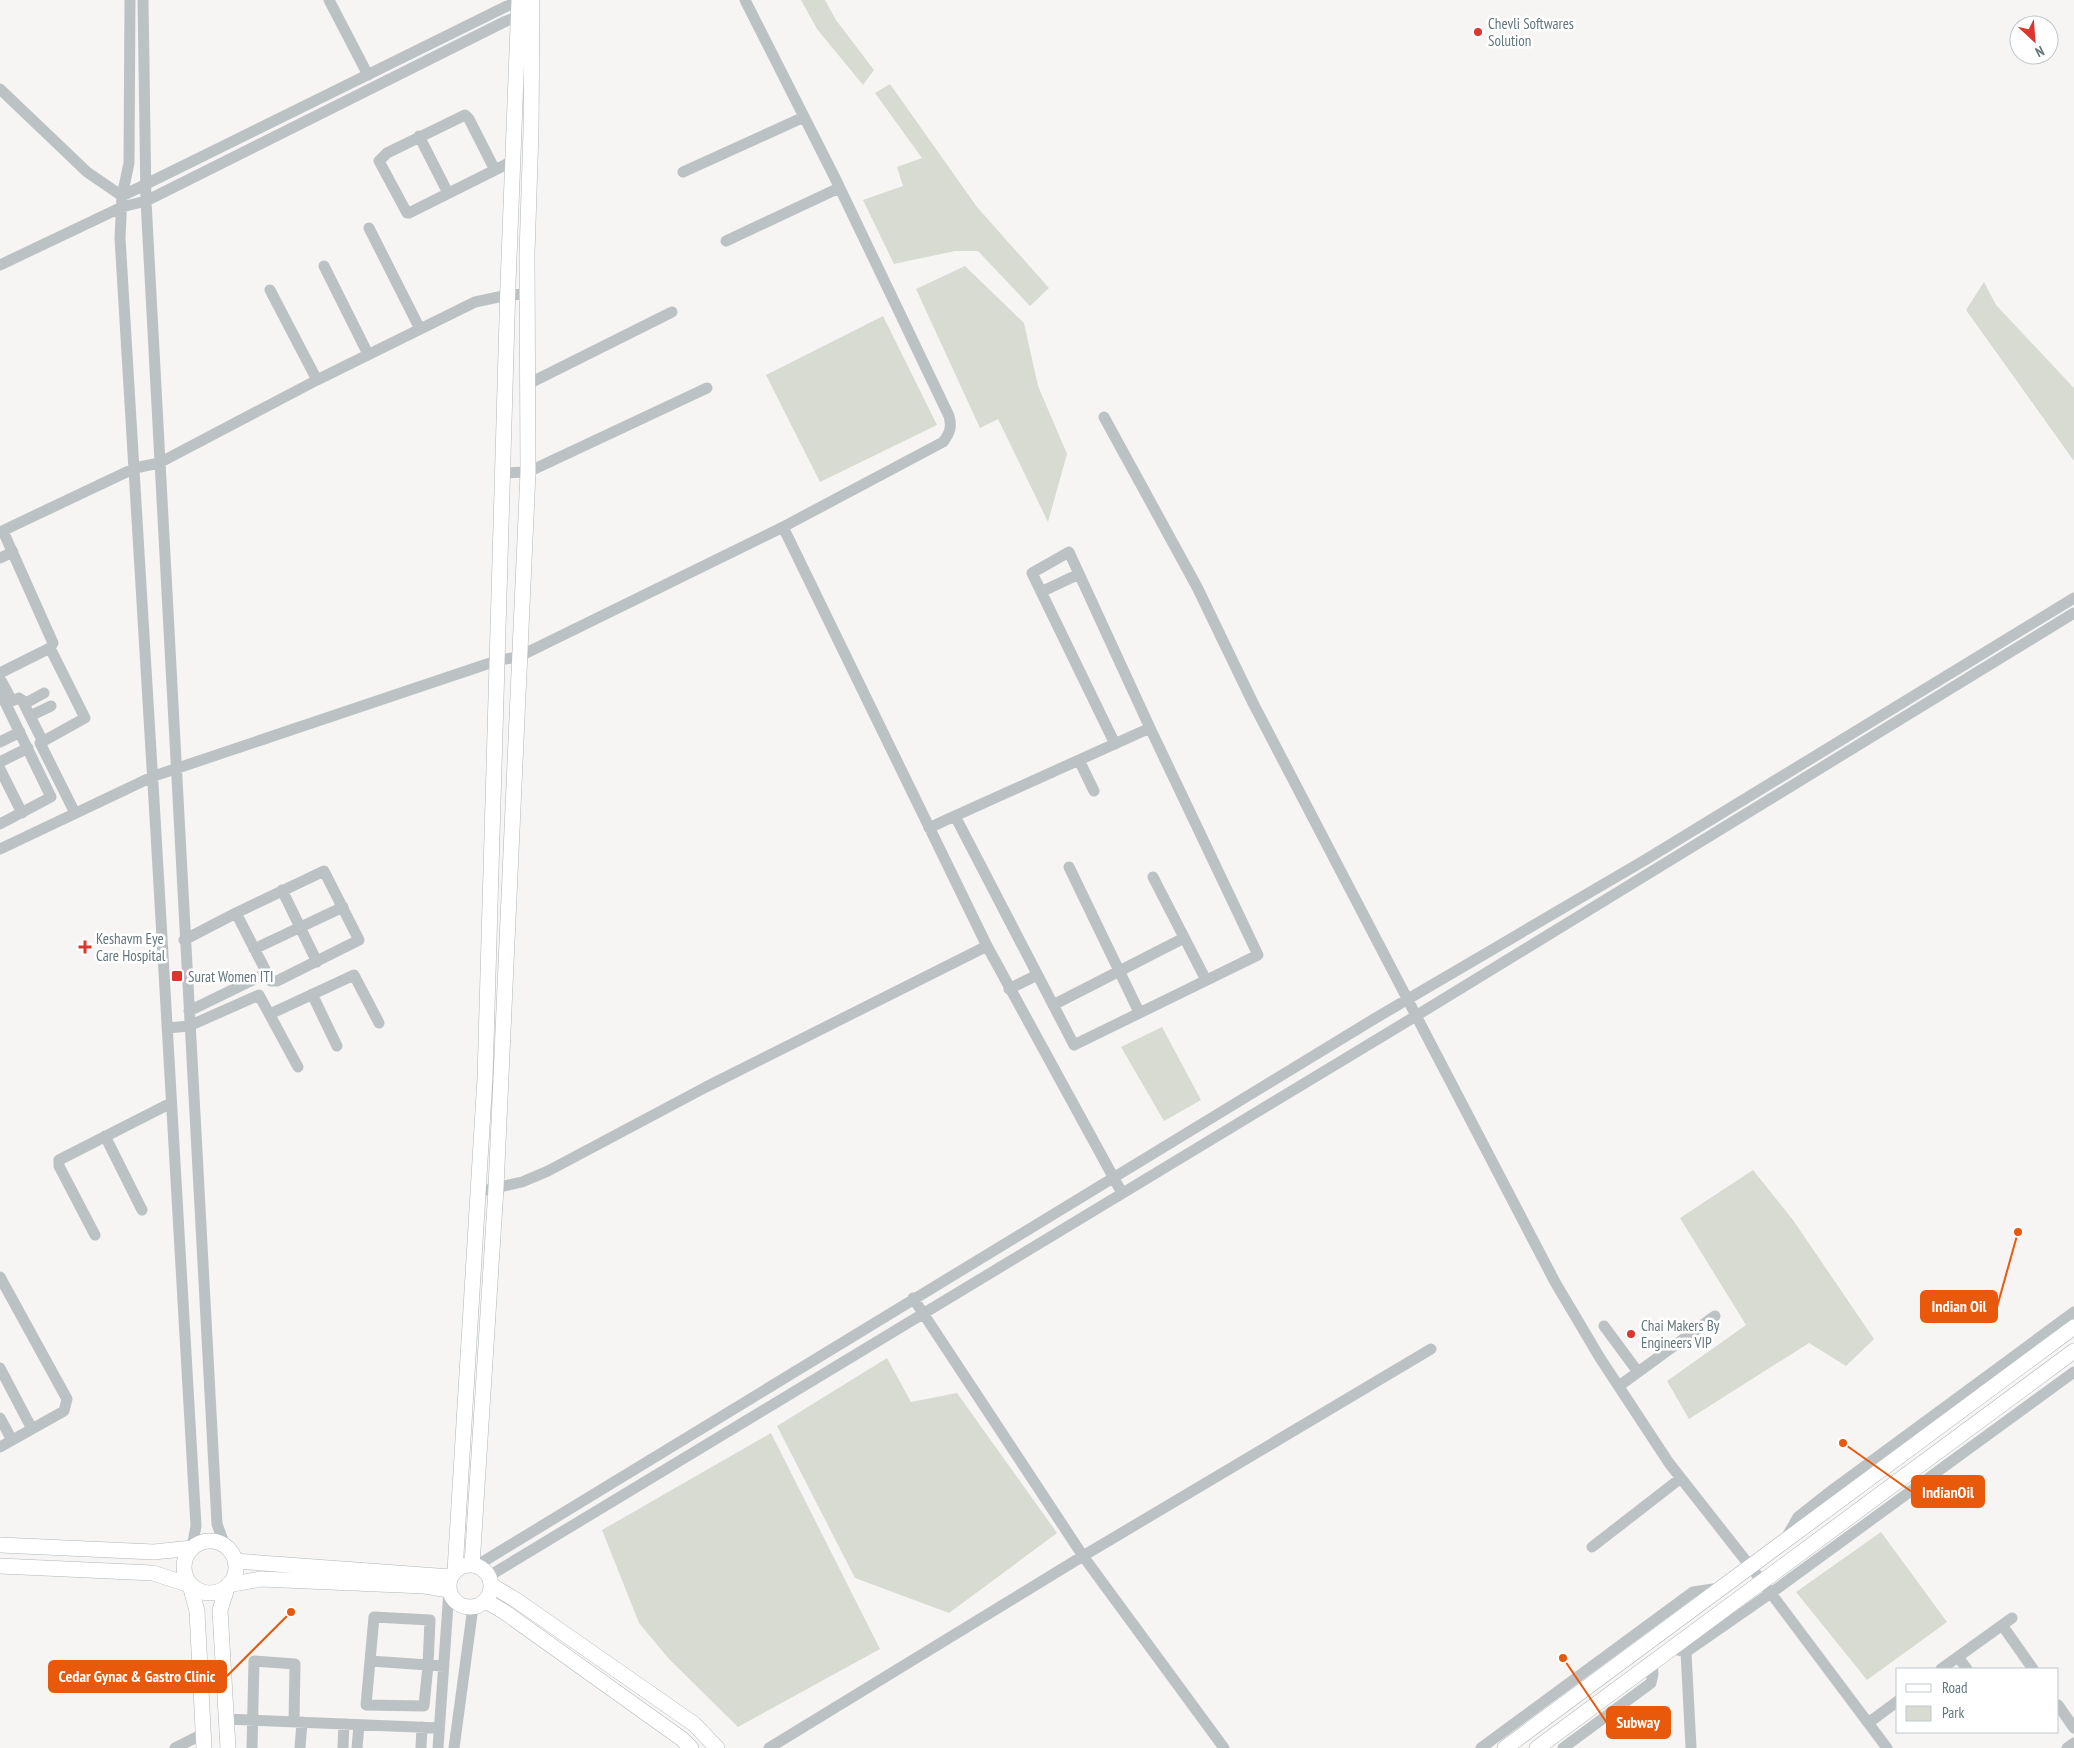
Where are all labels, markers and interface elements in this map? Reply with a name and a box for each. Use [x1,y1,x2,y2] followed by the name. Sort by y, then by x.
[1488,14,1574,50] place label: Chevli Softwares Solution
[2009,15,2059,65] north arrow
[1472,26,1484,38] marker: Chevli Softwares Solution
[2032,42,2047,61] text: N
[96,929,166,965] place label: Keshavm Eye Care Hospital
[78,940,92,954] marker: Keshavm Eye Care Hospital
[188,967,274,986] place label: Surat Women ITI
[170,969,184,983] marker: Surat Women ITI
[1921,1291,1997,1322] callout: Indian Oil
[1932,1296,1987,1316] text: Indian Oil
[1641,1316,1720,1352] place label: Chai Makers By Engineers VIP
[1625,1328,1637,1340] marker: Chai Makers By Engineers VIP
[1912,1476,1984,1507] callout: IndianOil
[1922,1482,1974,1502] text: IndianOil
[49,1661,226,1692] callout: Cedar Gynac & Gastro Clinic
[59,1666,216,1686] text: Cedar Gynac & Gastro Clinic
[1896,1668,2059,1733] legend
[1942,1678,1968,1697] text: Road
[1942,1703,1964,1722] text: Park
[1607,1707,1670,1738] callout: Subway
[1616,1712,1660,1732] text: Subway

